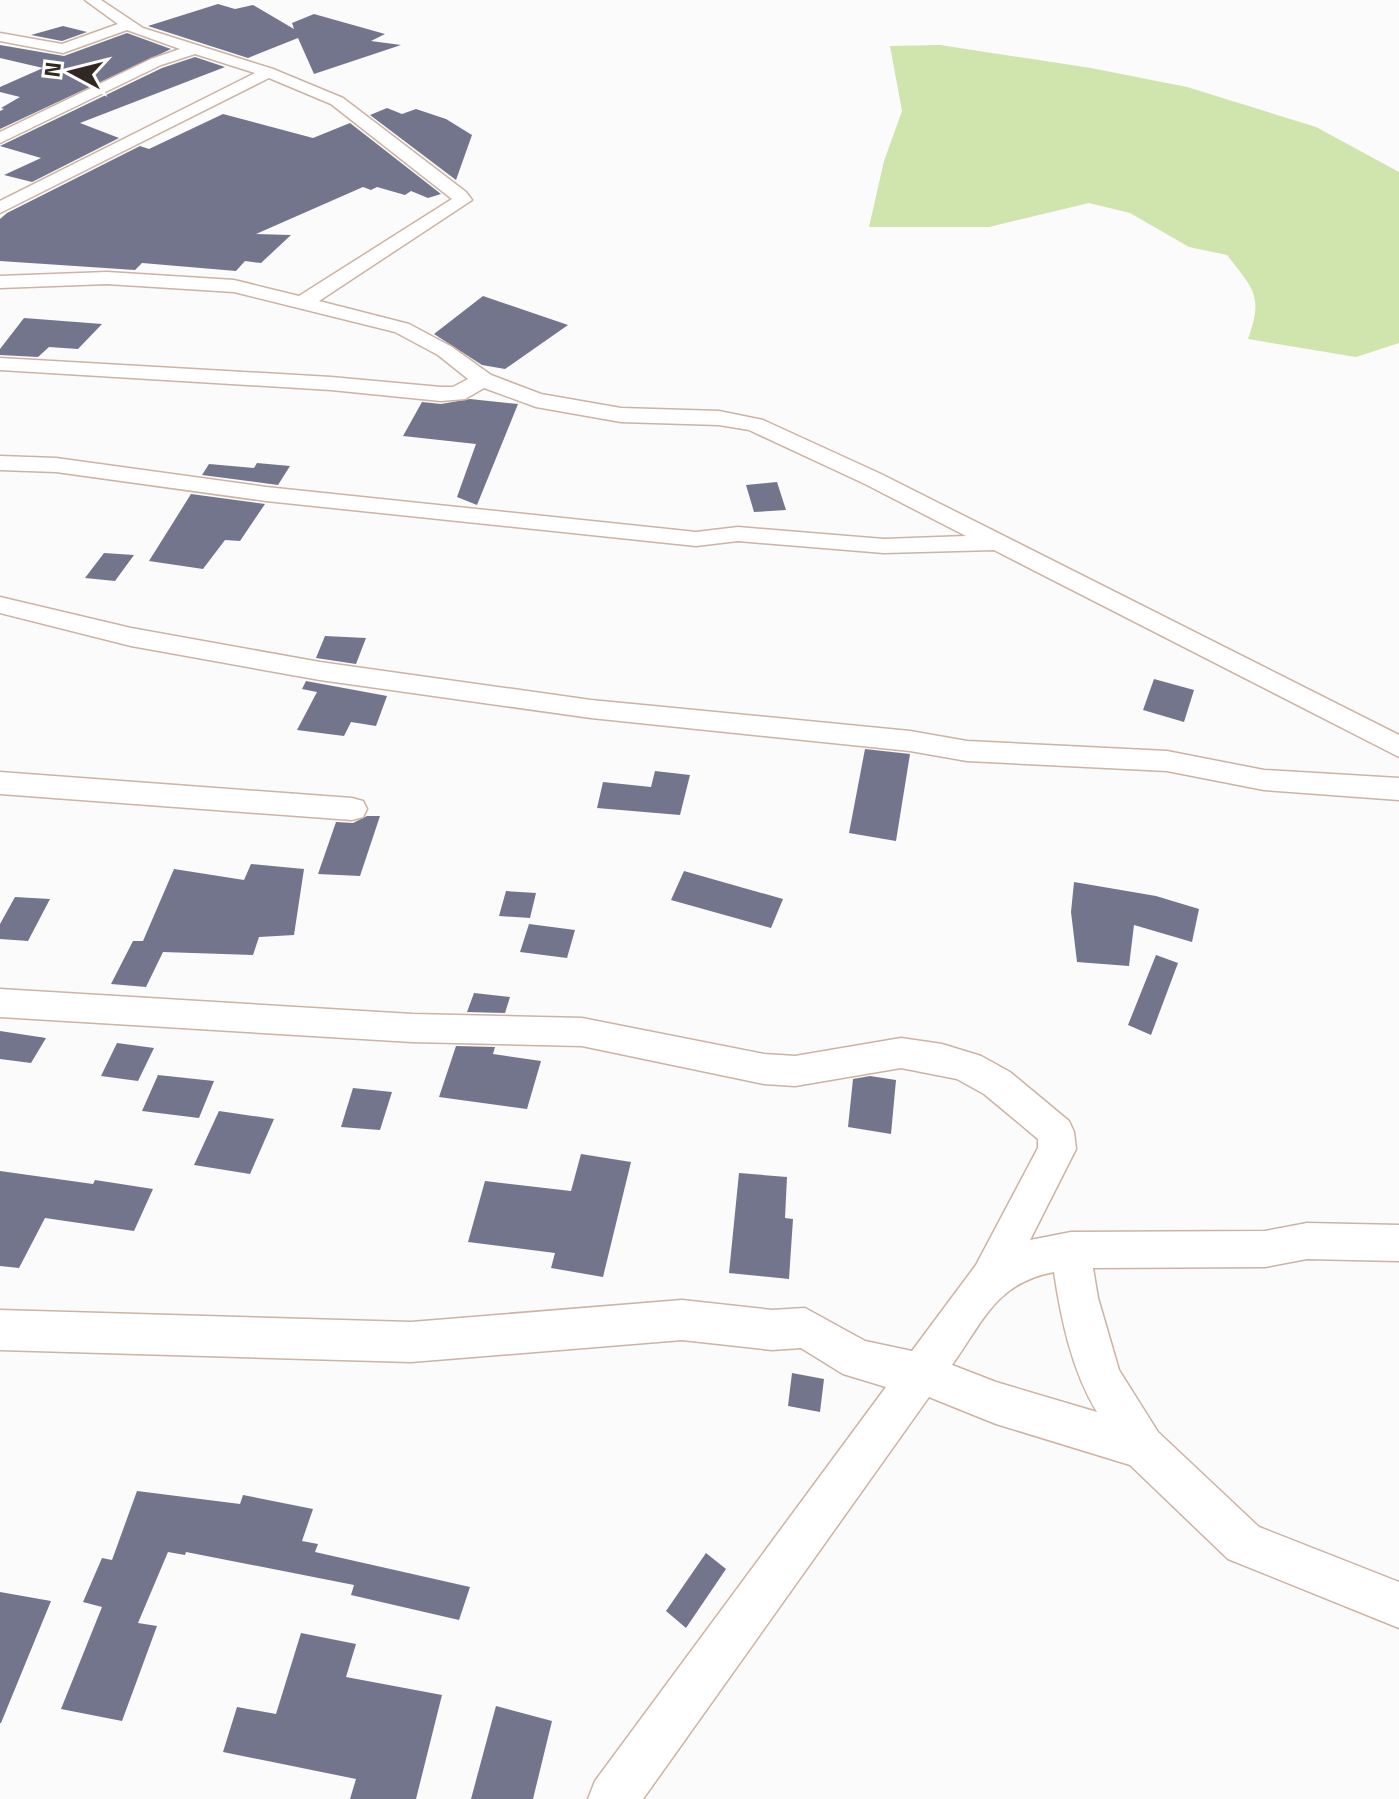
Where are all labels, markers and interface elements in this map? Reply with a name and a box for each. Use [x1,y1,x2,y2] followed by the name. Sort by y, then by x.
[32,32,112,112] north arrow
[34,60,70,79] text: N

